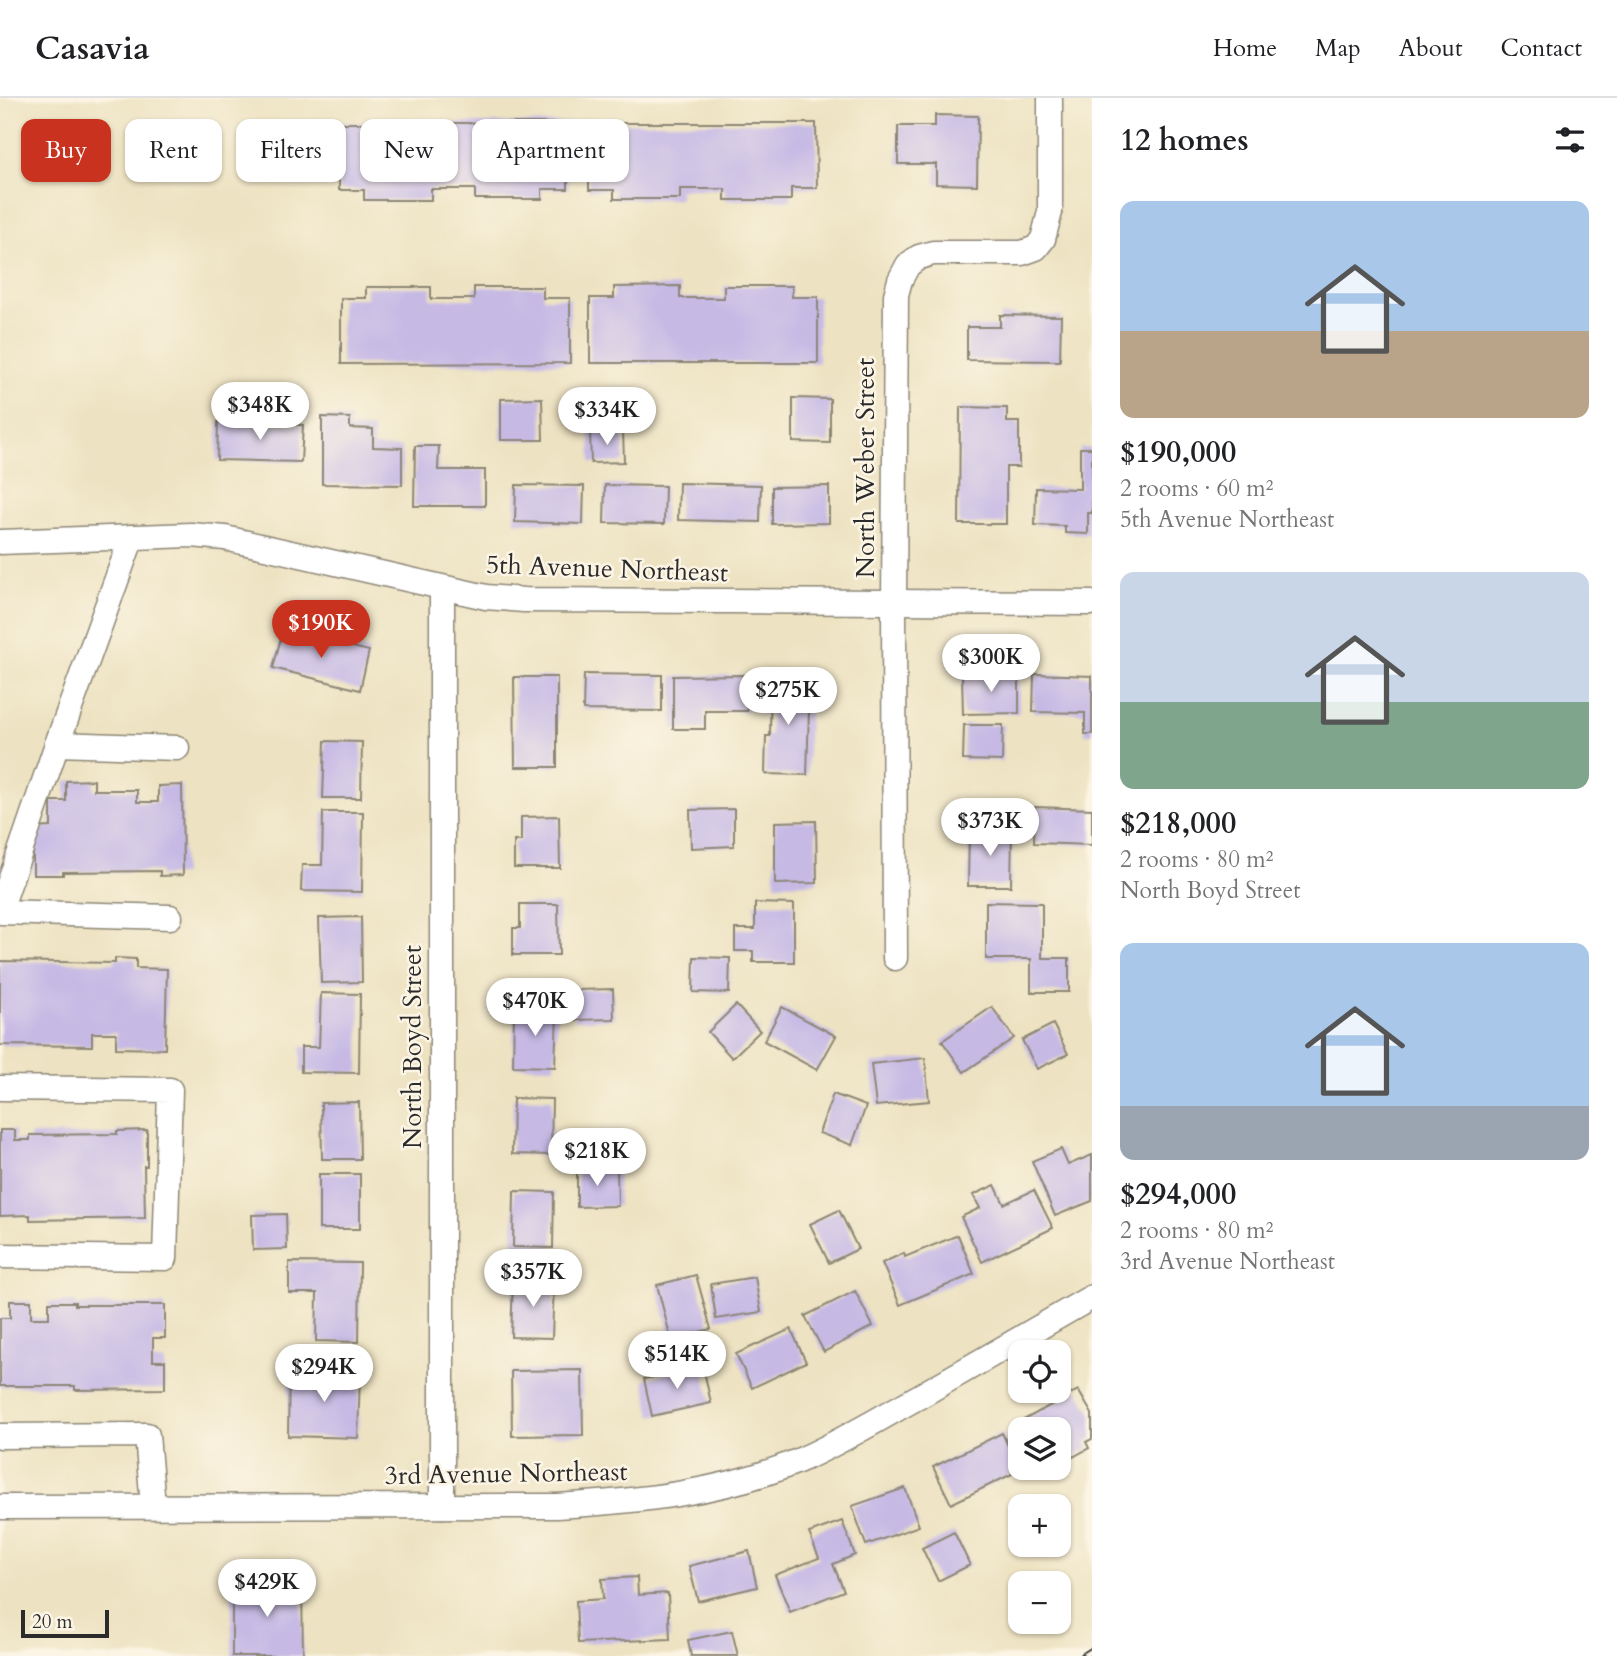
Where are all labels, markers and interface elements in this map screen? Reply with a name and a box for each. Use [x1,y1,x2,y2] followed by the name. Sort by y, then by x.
[35,26,150,71] text: Casavia
[1213,32,1277,65] text: Home
[1315,32,1361,65] text: Map
[1399,32,1463,65] text: About
[1501,32,1582,65] text: Contact
[21,119,111,182] chip: Buy
[125,119,222,182] chip: Rent
[236,119,346,182] chip: Filters
[360,119,458,182] chip: New
[472,119,629,182] chip: Apartment
[1120,120,1249,161] text: 12 homes
[1551,121,1589,159] icon: filters
[1292,246,1418,372] icon: home
[848,358,883,578] street label: North Weber Street
[211,382,309,442] pin: $348K
[558,388,656,447] pin: $334K
[227,389,293,420] text: $348K
[574,394,640,425] text: $334K
[1120,432,1236,473] text: $190,000
[1120,473,1273,504] text: 2 rooms · 60 m²
[1120,504,1334,535] text: 5th Avenue Northeast
[485,547,729,590] street label: 5th Avenue Northeast
[272,601,370,660] pin: $190K
[288,607,354,638] text: $190K
[1292,617,1418,743] icon: home
[942,634,1040,694] pin: $300K
[958,641,1024,672] text: $300K
[739,668,837,727] pin: $275K
[755,674,821,705] text: $275K
[941,798,1039,858] pin: $373K
[1120,803,1236,844] text: $218,000
[957,805,1023,836] text: $373K
[1120,844,1273,875] text: 2 rooms · 80 m²
[1120,875,1300,906] text: North Boyd Street
[395,945,430,1149] street label: North Boyd Street
[486,978,584,1038] pin: $470K
[502,985,568,1016] text: $470K
[1292,988,1418,1114] icon: home
[548,1128,646,1188] pin: $218K
[564,1135,630,1166] text: $218K
[1120,1174,1236,1215] text: $294,000
[1120,1215,1273,1246] text: 2 rooms · 80 m²
[1120,1246,1335,1277] text: 3rd Avenue Northeast
[484,1250,582,1309] pin: $357K
[500,1256,566,1287] text: $357K
[628,1332,726,1391] pin: $514K
[644,1338,710,1369] text: $514K
[1008,1340,1071,1634] map controls
[1008,1340,1071,1403] button: locate
[275,1344,373,1404] pin: $294K
[291,1351,357,1382] text: $294K
[1008,1417,1071,1480] button: layers
[384,1454,628,1493] street label: 3rd Avenue Northeast
[1008,1494,1071,1557] button: +
[218,1560,316,1619] pin: $429K
[234,1566,300,1597] text: $429K
[1008,1571,1071,1634] button: −
[21,1607,108,1639] scale bar
[32,1609,73,1635] text: 20 m

